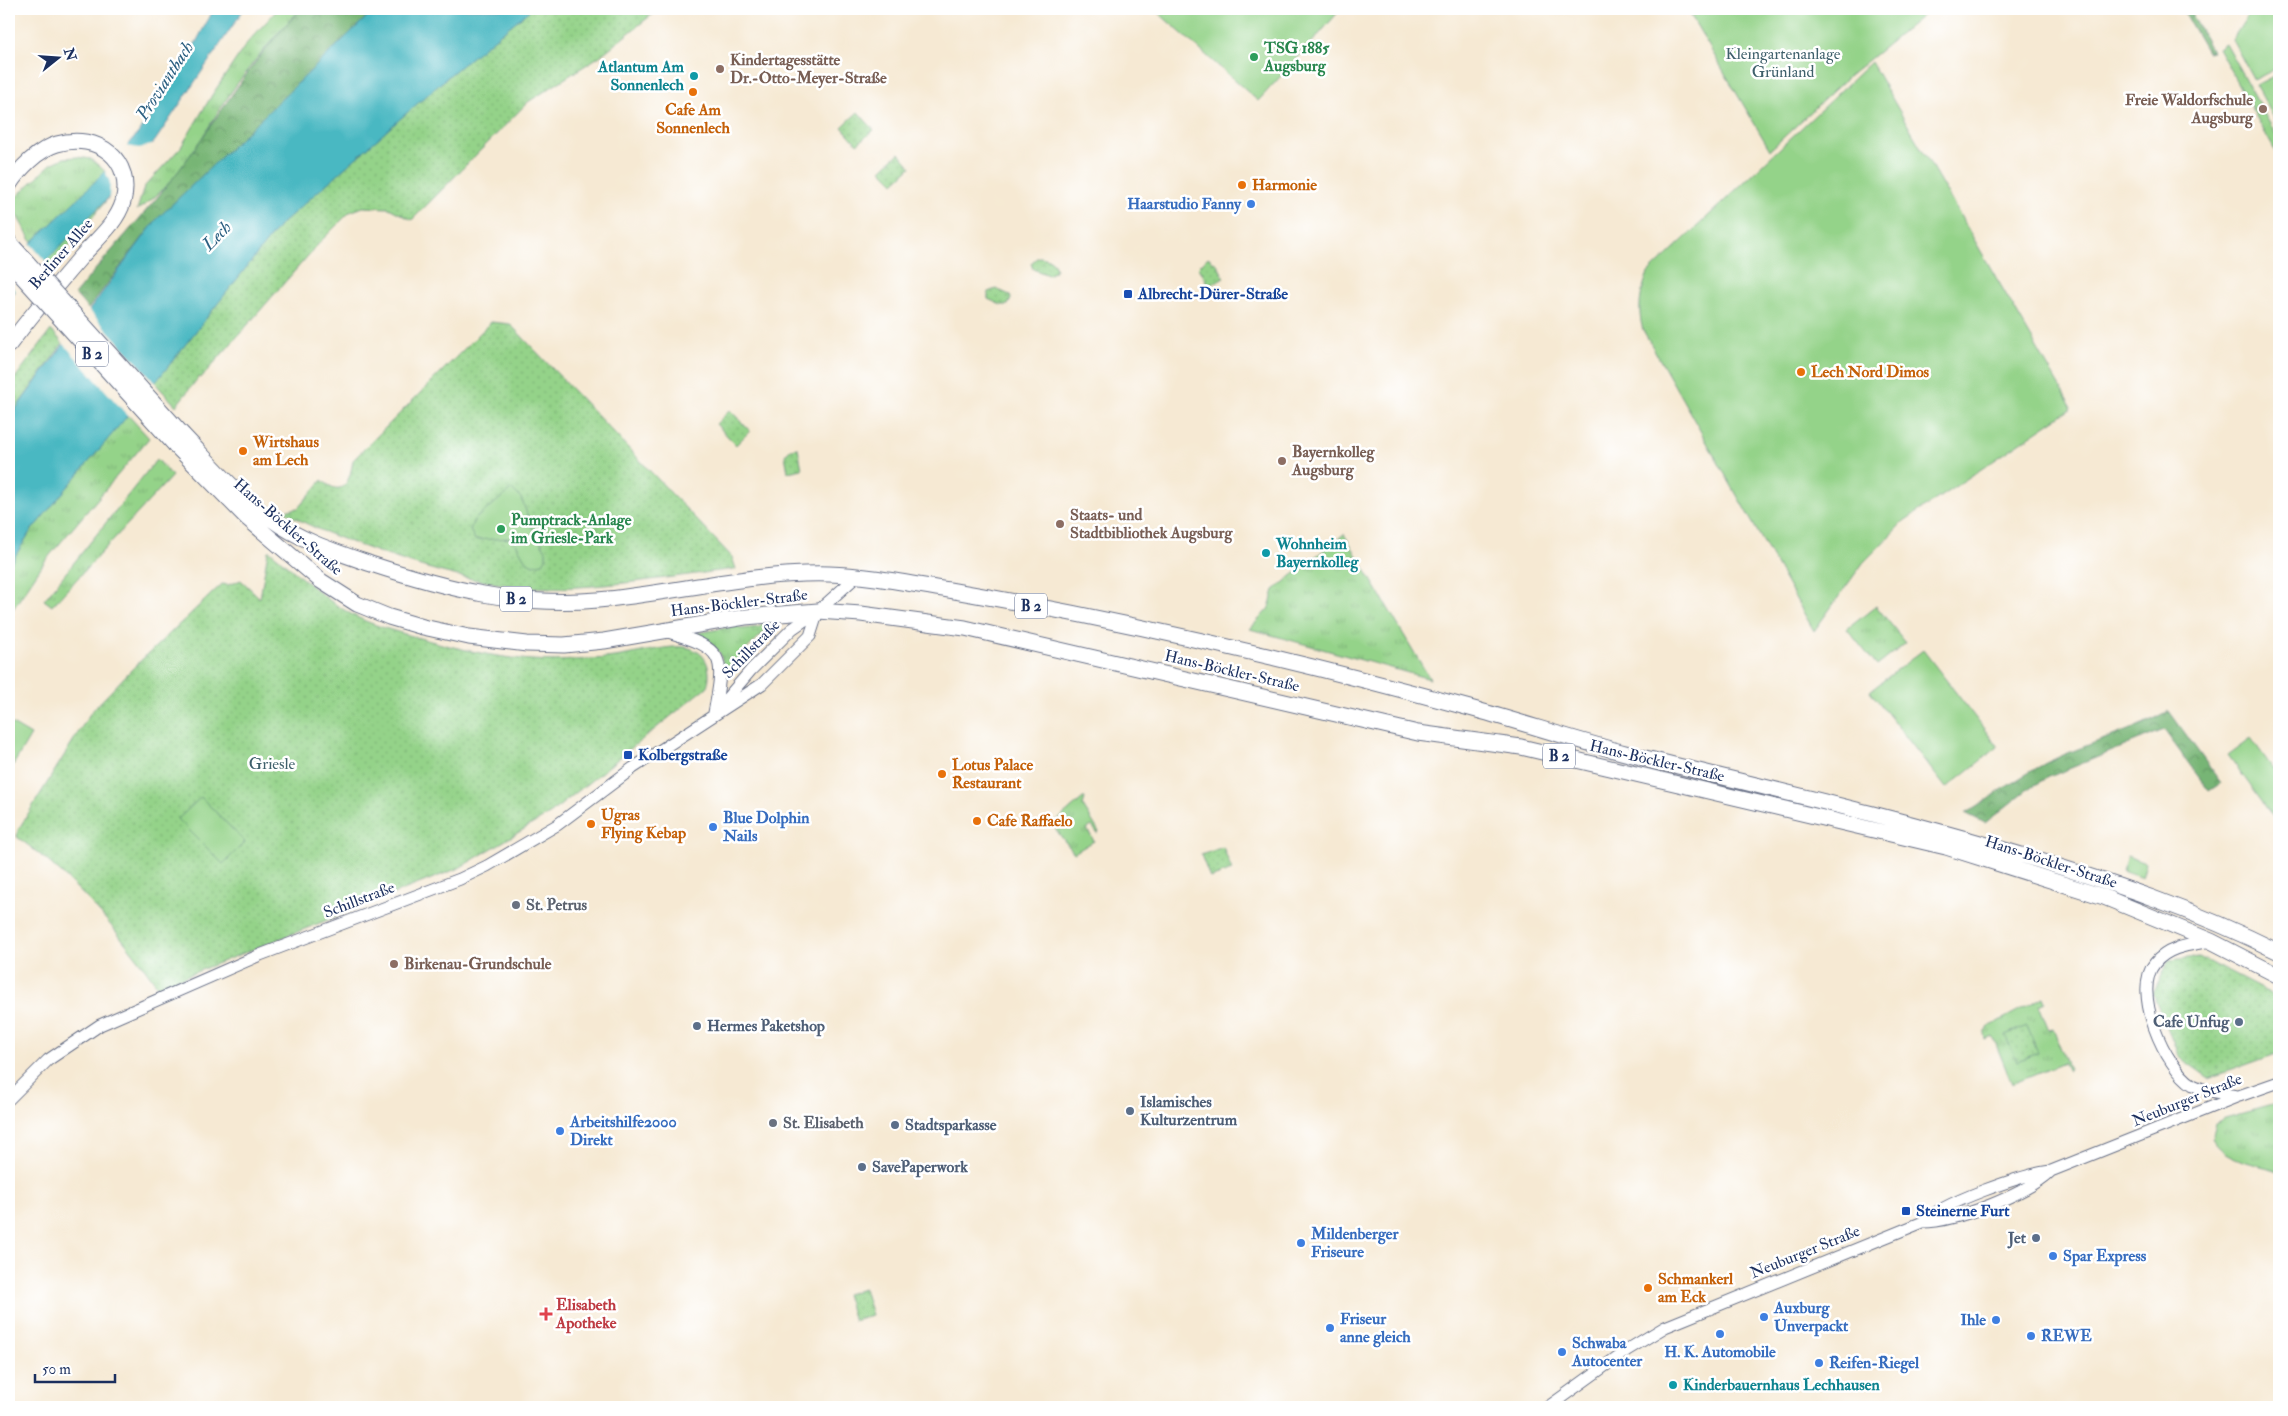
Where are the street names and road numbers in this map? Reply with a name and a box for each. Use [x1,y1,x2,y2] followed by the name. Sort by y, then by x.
[25,214,97,294] street label: Berliner Allee
[76,342,108,366] road number: B 2
[229,474,347,580] street label: Hans-Böckler-Straße
[669,585,809,621] street label: Hans-Böckler-Straße
[500,586,532,612] road number: B 2
[1015,594,1047,618] road number: B 2
[718,615,784,683] street label: Schillstraße
[1163,646,1302,696] street label: Hans-Böckler-Straße
[1588,736,1727,786] street label: Hans-Böckler-Straße
[1543,744,1575,768] road number: B 2
[1982,831,2120,893] street label: Hans-Böckler-Straße
[321,877,398,923] street label: Schillstraße
[2129,1069,2245,1131] street label: Neuburger Straße
[1747,1221,1863,1283] street label: Neuburger Straße

